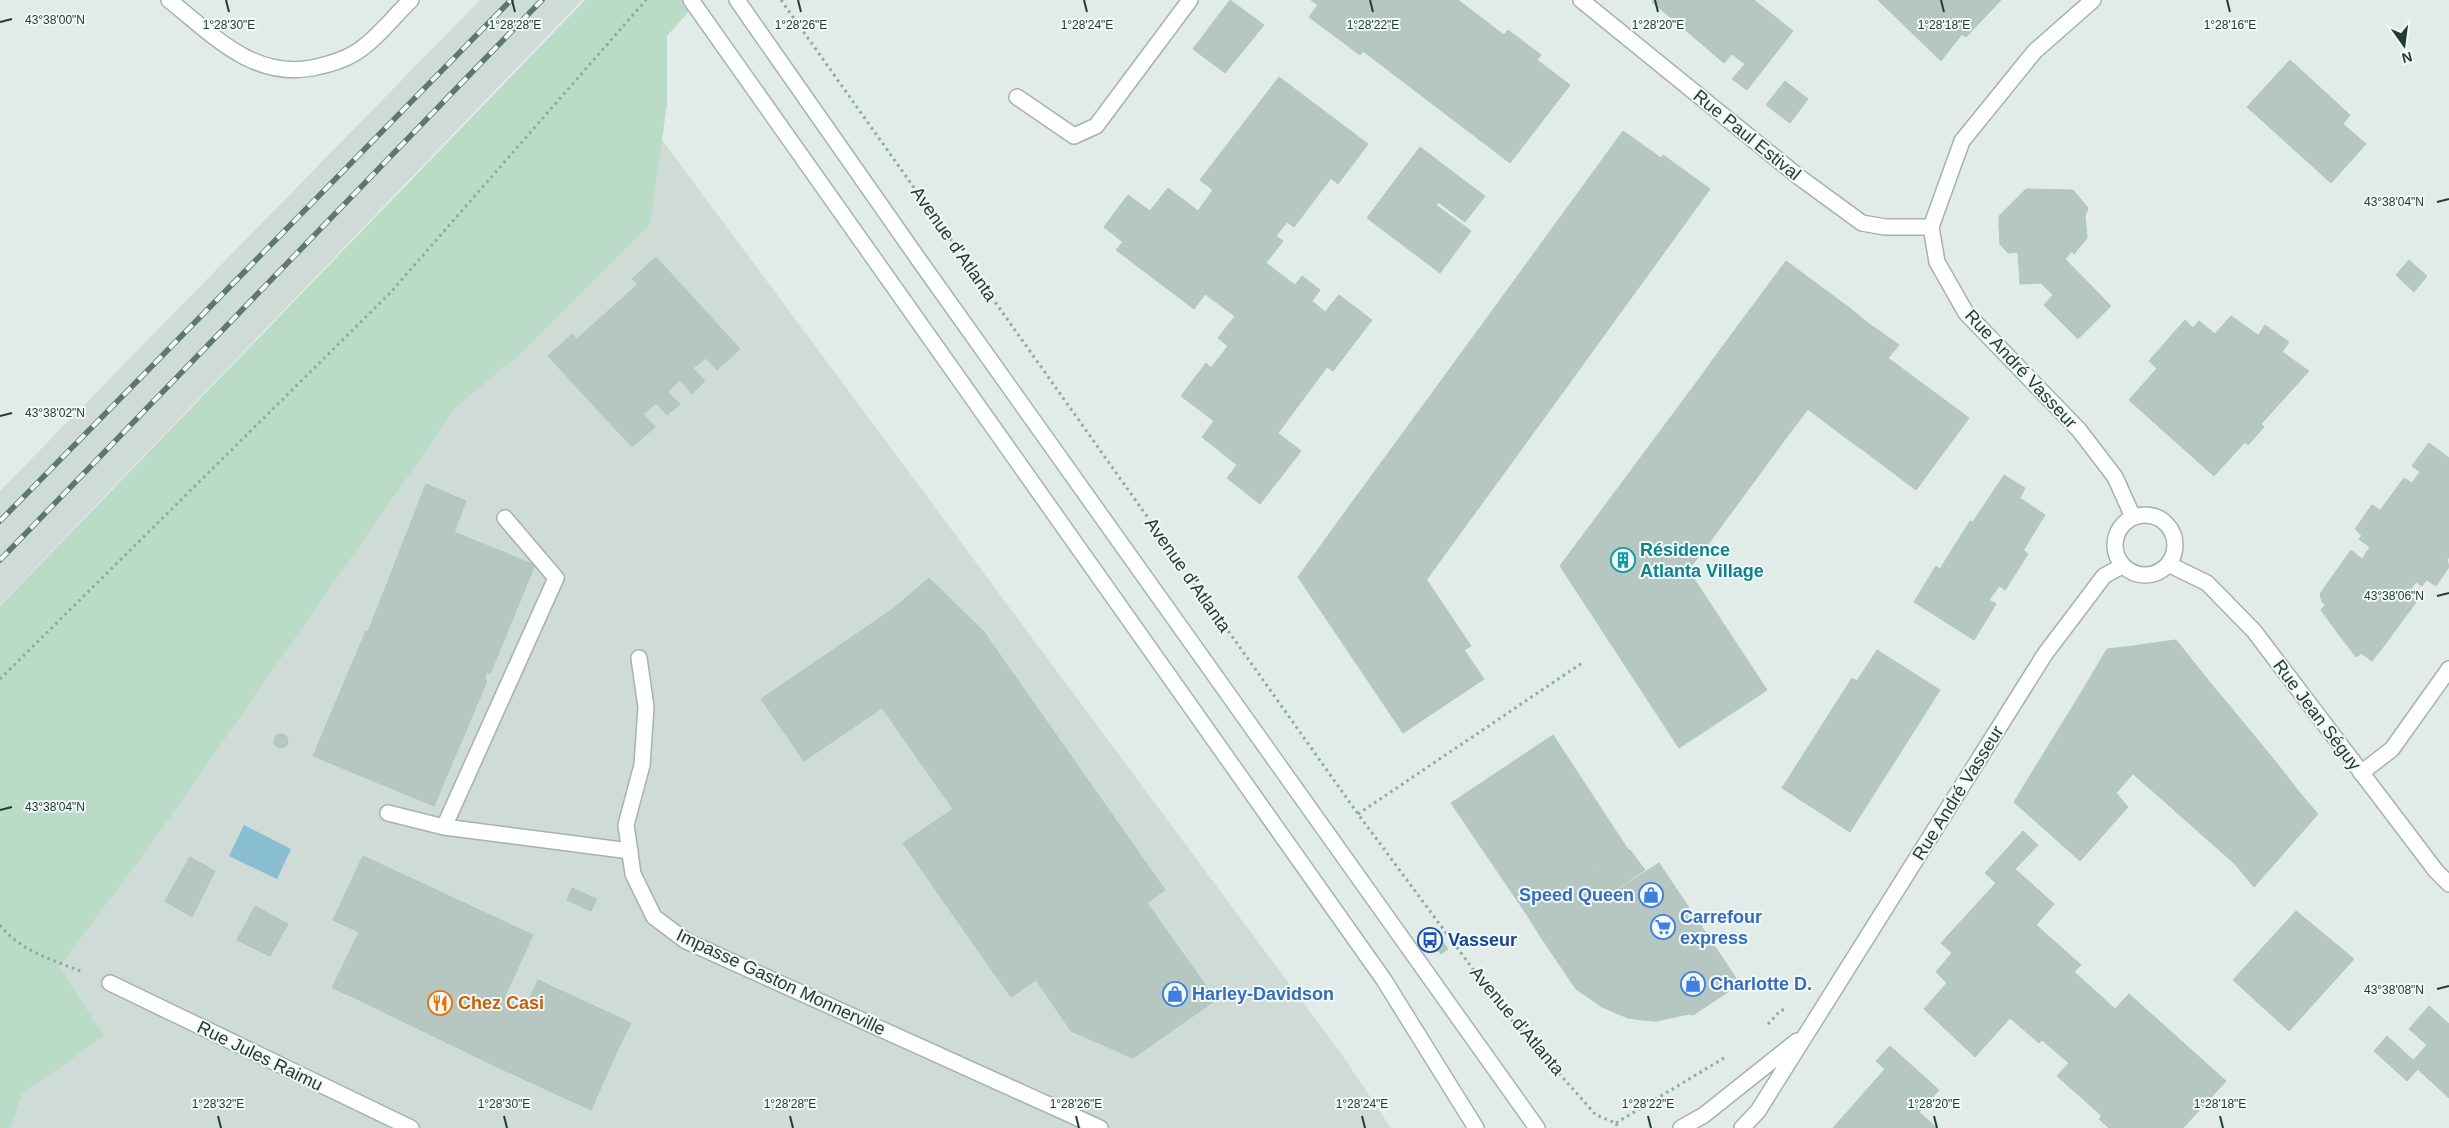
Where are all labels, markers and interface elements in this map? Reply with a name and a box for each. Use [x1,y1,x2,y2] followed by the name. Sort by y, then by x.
[25,13,85,27] text: 43°38'00"N
[203,18,255,32] text: 1°28'30"E
[489,18,541,32] text: 1°28'28"E
[775,18,827,32] text: 1°28'26"E
[1061,18,1113,32] text: 1°28'24"E
[1347,18,1399,32] text: 1°28'22"E
[1632,18,1684,32] text: 1°28'20"E
[1918,18,1970,32] text: 1°28'18"E
[2204,18,2256,32] text: 1°28'16"E
[2379,20,2429,70] north arrow
[2400,49,2414,67] text: N
[1689,86,1805,184] street label: Rue Paul Estival
[907,183,1002,306] street label: Avenue d'Atlanta
[2364,195,2424,209] text: 43°38'04"N
[1961,306,2081,432] street label: Rue André Vasseur
[25,406,85,420] text: 43°38'02"N
[1141,514,1236,637] street label: Avenue d'Atlanta
[1640,540,1764,581] place label: Résidence Atlanta Village
[1610,547,1636,573] building icon: Résidence Atlanta Village
[2364,589,2424,603] text: 43°38'06"N
[2269,656,2365,774] street label: Rue Jean Séguy
[1909,722,2007,864] street label: Rue André Vasseur
[25,800,85,814] text: 43°38'04"N
[1638,882,1664,908] shop icon: Speed Queen
[1519,885,1634,905] place label: Speed Queen
[1680,907,1762,948] place label: Carrefour express
[1650,914,1676,940] supermarket icon: Carrefour express
[673,925,889,1039] street label: Impasse Gaston Monnerville
[1417,927,1443,953] bus stop icon: Vasseur
[1448,930,1517,950] place label: Vasseur
[1466,963,1569,1080] street label: Avenue d'Atlanta
[1680,971,1706,997] shop icon: Charlotte D.
[1710,974,1812,994] place label: Charlotte D.
[1162,981,1188,1007] shop icon: Harley-Davidson
[2364,983,2424,997] text: 43°38'08"N
[1192,984,1334,1004] place label: Harley-Davidson
[427,990,453,1016] restaurant icon: Chez Casi
[458,993,544,1013] place label: Chez Casi
[194,1017,326,1095] street label: Rue Jules Raimu
[192,1097,244,1111] text: 1°28'32"E
[478,1097,530,1111] text: 1°28'30"E
[764,1097,816,1111] text: 1°28'28"E
[1050,1097,1102,1111] text: 1°28'26"E
[1336,1097,1388,1111] text: 1°28'24"E
[1622,1097,1674,1111] text: 1°28'22"E
[1908,1097,1960,1111] text: 1°28'20"E
[2194,1097,2246,1111] text: 1°28'18"E

